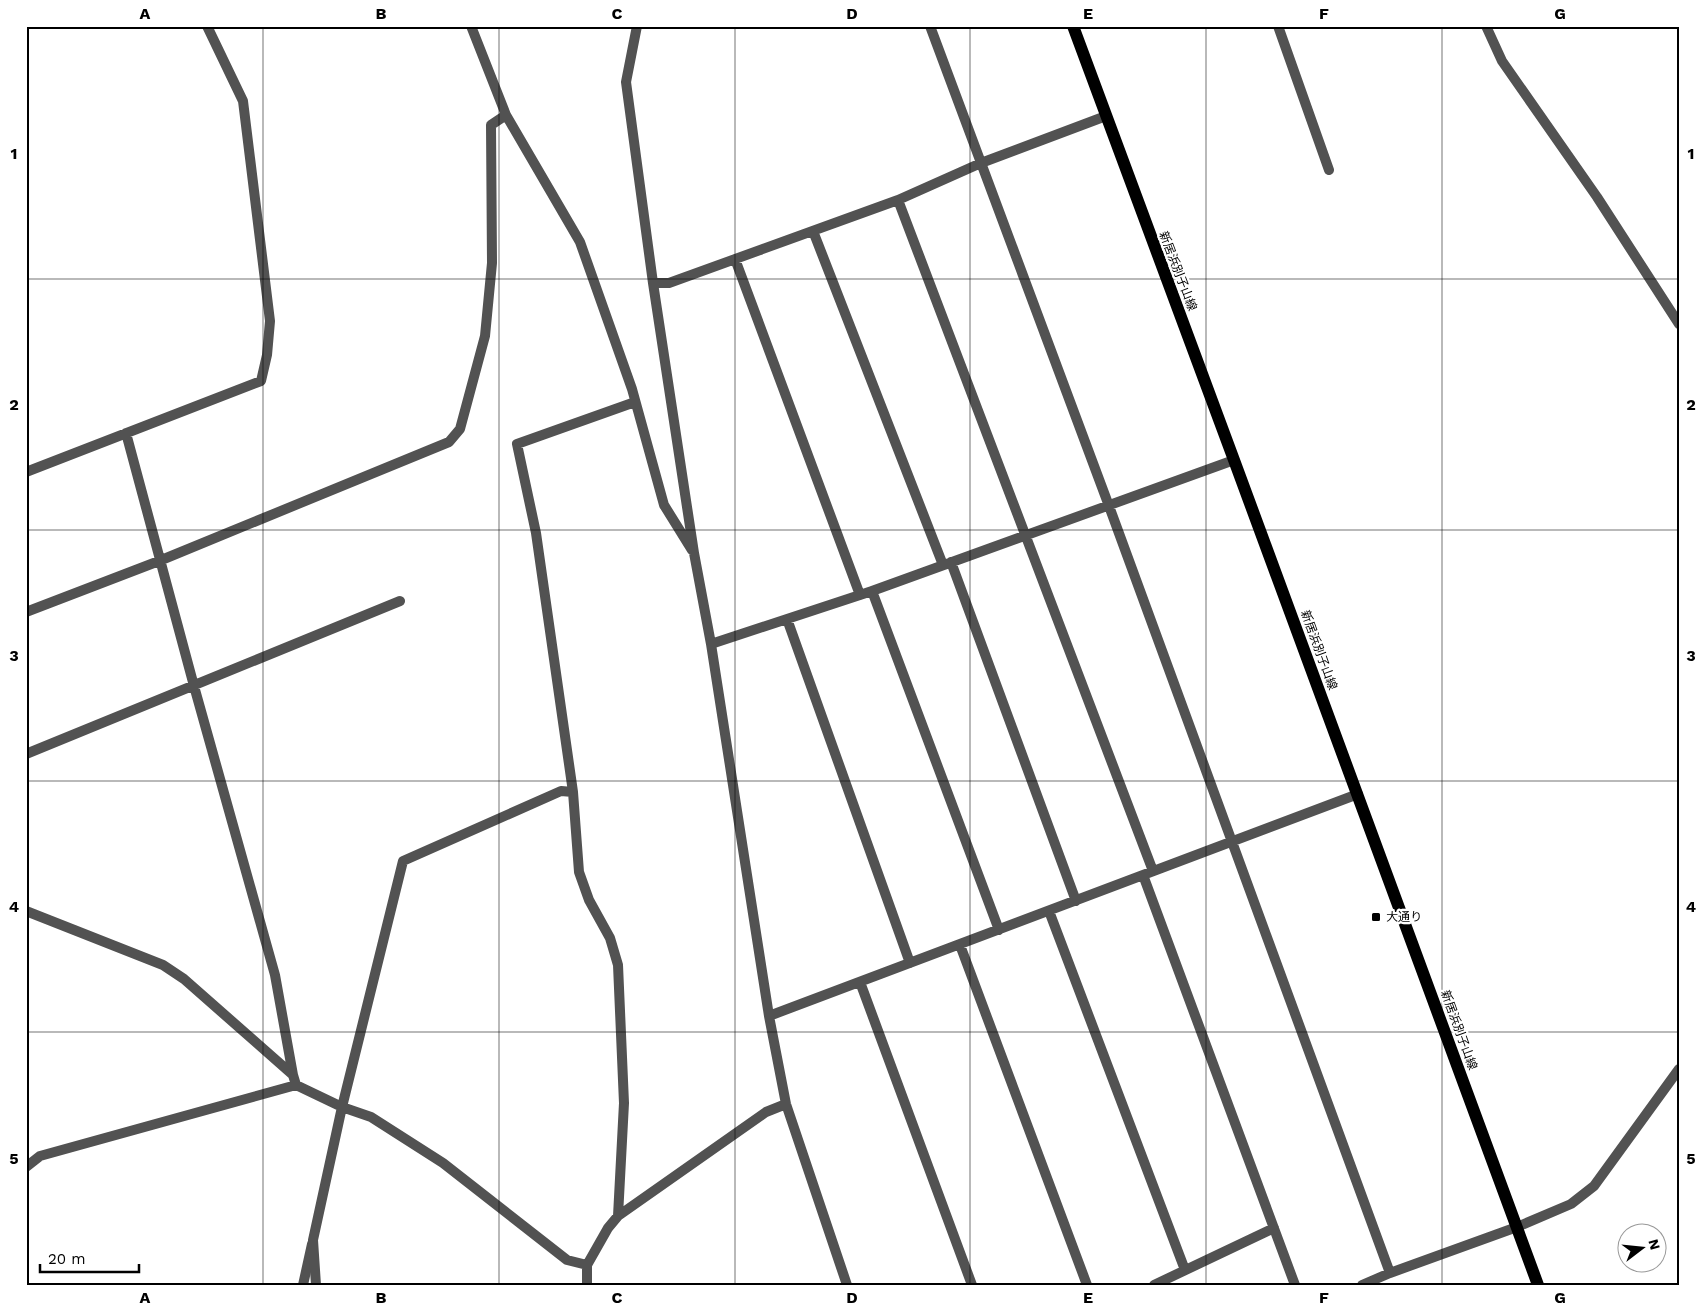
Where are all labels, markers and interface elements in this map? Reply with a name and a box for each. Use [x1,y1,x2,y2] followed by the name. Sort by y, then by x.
[140,4,151,23] text: A
[376,4,387,23] text: B
[612,4,623,23] text: C
[846,4,858,23] text: D
[1083,4,1093,23] text: E
[1319,4,1329,23] text: F
[1554,4,1566,23] text: G
[11,144,17,163] text: 1
[1688,144,1694,163] text: 1
[1156,229,1200,313] street label: 新居浜別子山線
[9,395,19,414] text: 2
[1686,395,1696,414] text: 2
[1298,608,1340,692] street label: 新居浜別子山線
[9,646,19,665] text: 3
[1686,646,1696,665] text: 3
[9,897,19,916] text: 4
[1686,897,1696,916] text: 4
[1386,910,1422,924] place label: 大通り
[1370,911,1382,923] marker: 大通り
[1438,988,1480,1072] street label: 新居浜別子山線
[9,1149,19,1168] text: 5
[1686,1149,1696,1168] text: 5
[1618,1224,1668,1274] north arrow
[1645,1237,1664,1252] text: N
[40,1241,139,1273] scale bar
[48,1250,86,1268] text: 20 m
[140,1288,151,1307] text: A
[376,1288,387,1307] text: B
[612,1288,623,1307] text: C
[846,1288,858,1307] text: D
[1083,1288,1093,1307] text: E
[1319,1288,1329,1307] text: F
[1554,1288,1566,1307] text: G

